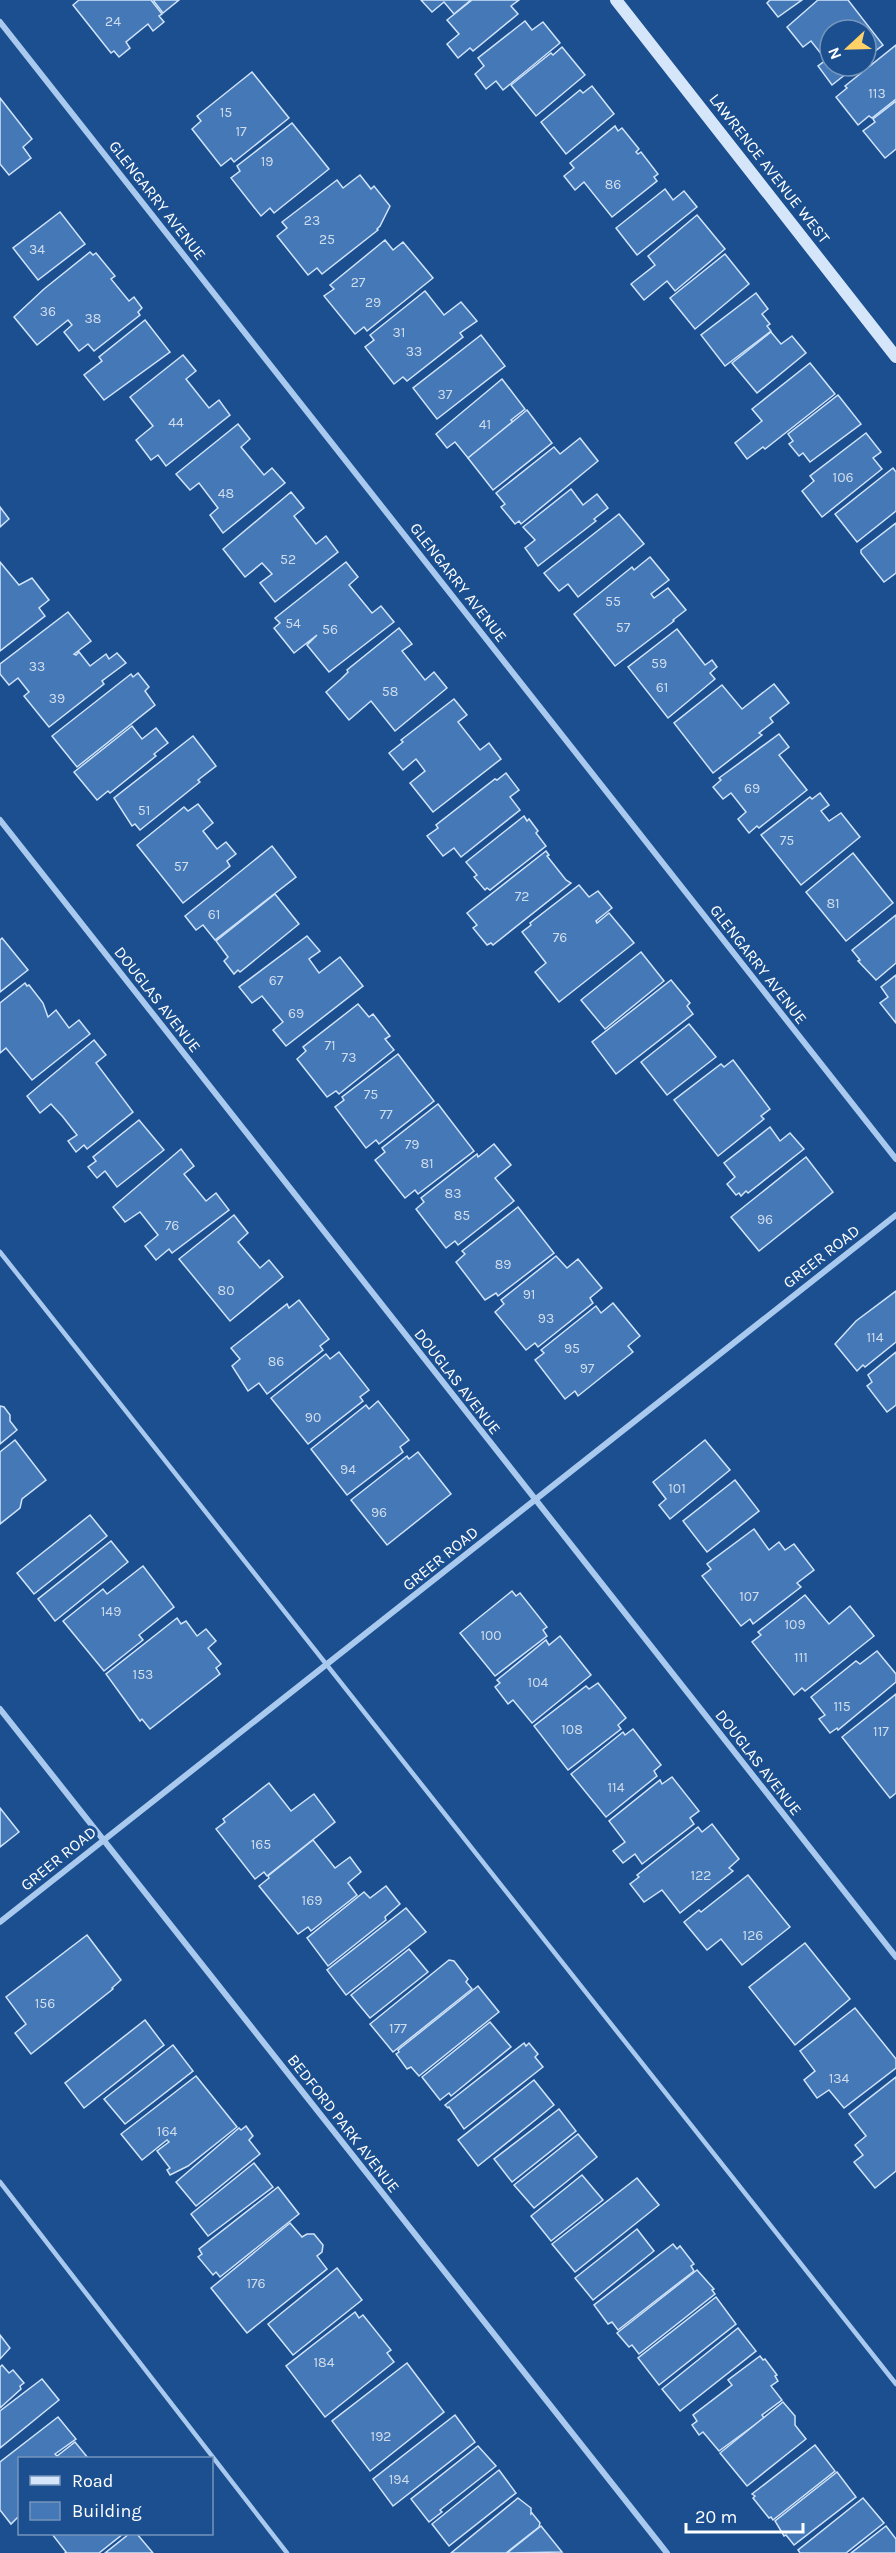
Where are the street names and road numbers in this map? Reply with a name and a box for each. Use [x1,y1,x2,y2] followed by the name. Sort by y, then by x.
[705,90,834,247] street label: LAWRENCE AVENUE WEST
[105,137,210,264] street label: GLENGARRY AVENUE
[406,519,511,646] street label: GLENGARRY AVENUE
[706,901,811,1028] street label: GLENGARRY AVENUE
[110,943,205,1056] street label: DOUGLAS AVENUE
[779,1221,863,1292] street label: GREER ROAD
[410,1325,505,1438] street label: DOUGLAS AVENUE
[399,1522,482,1595] street label: GREER ROAD
[711,1706,806,1819] street label: DOUGLAS AVENUE
[17,1822,100,1895] street label: GREER ROAD
[284,2050,403,2196] street label: BEDFORD PARK AVENUE

